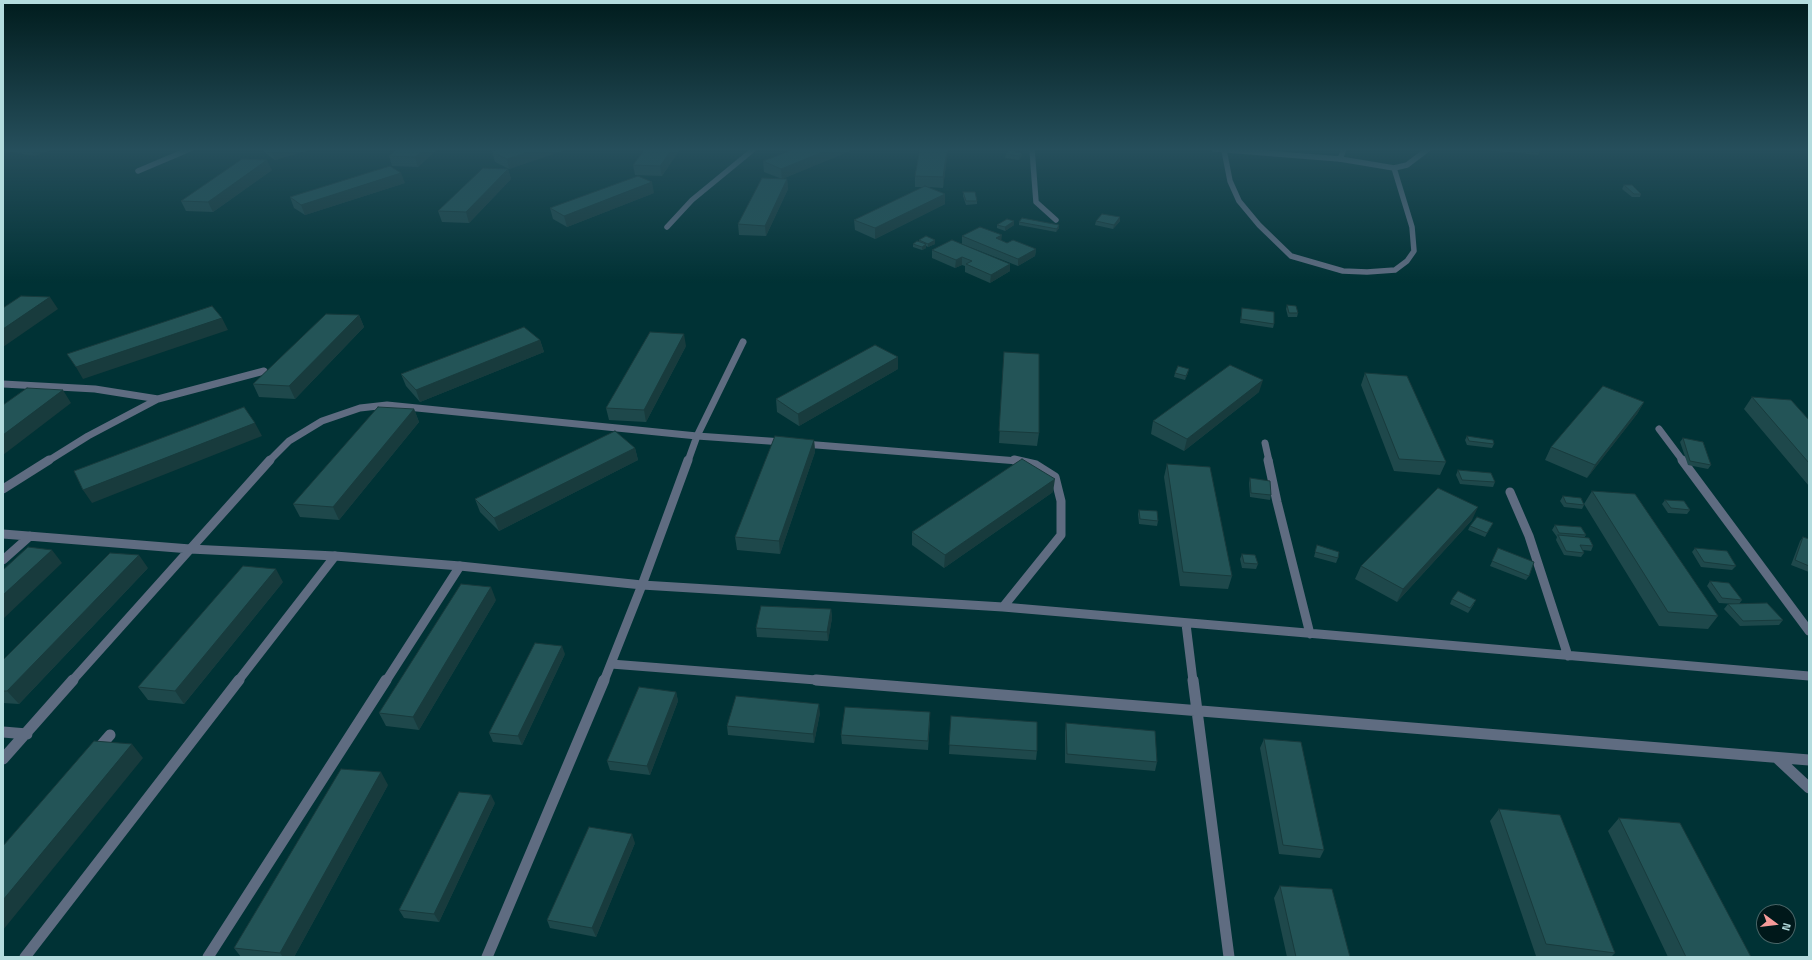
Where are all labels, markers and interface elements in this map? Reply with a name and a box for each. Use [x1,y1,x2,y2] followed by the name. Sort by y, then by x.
[1756,904,1796,944] north arrow
[1778,921,1795,933] text: N

